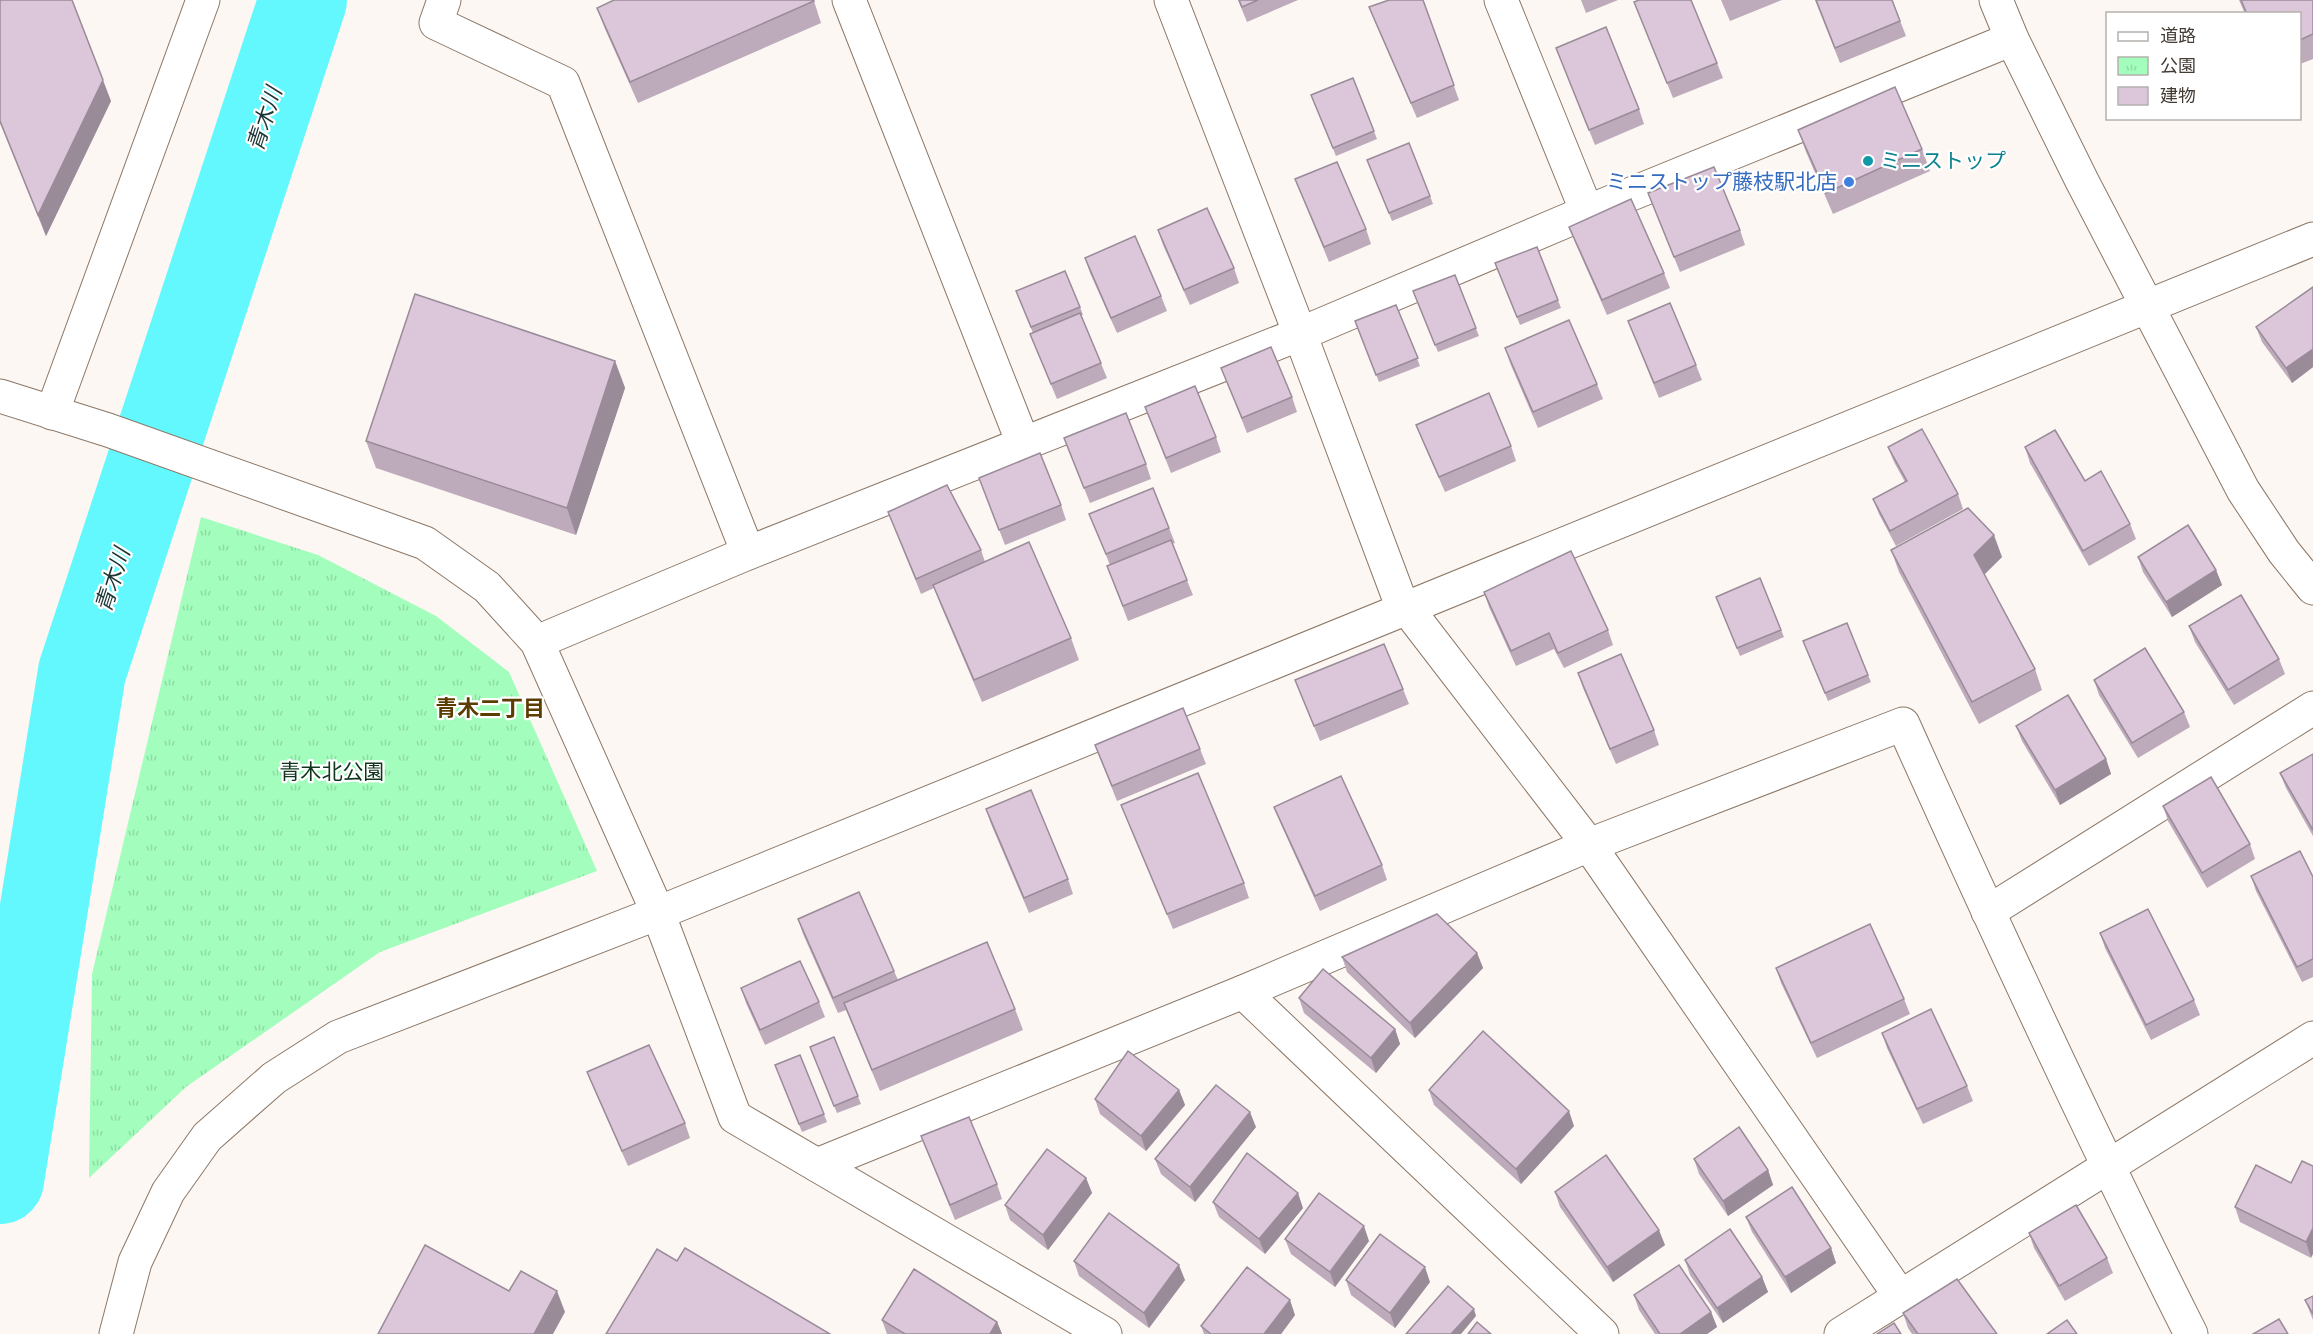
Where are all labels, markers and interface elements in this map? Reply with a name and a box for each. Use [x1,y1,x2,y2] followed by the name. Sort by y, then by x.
[2106,12,2301,120] legend
[2160,26,2196,46] text: 道路
[2160,57,2196,76] text: 公園
[243,82,286,154] water label: 青木川
[2160,86,2196,106] text: 建物
[1880,150,2006,172] place label: ミニストップ
[1861,154,1875,168] marker: ミニストップ
[1606,171,1837,193] place label: ミニストップ藤枝駅北店
[1842,175,1856,189] marker: ミニストップ藤枝駅北店
[91,543,134,615] water label: 青木川
[435,697,545,720] district label: 青木二丁目
[280,761,385,783] park label: 青木北公園

